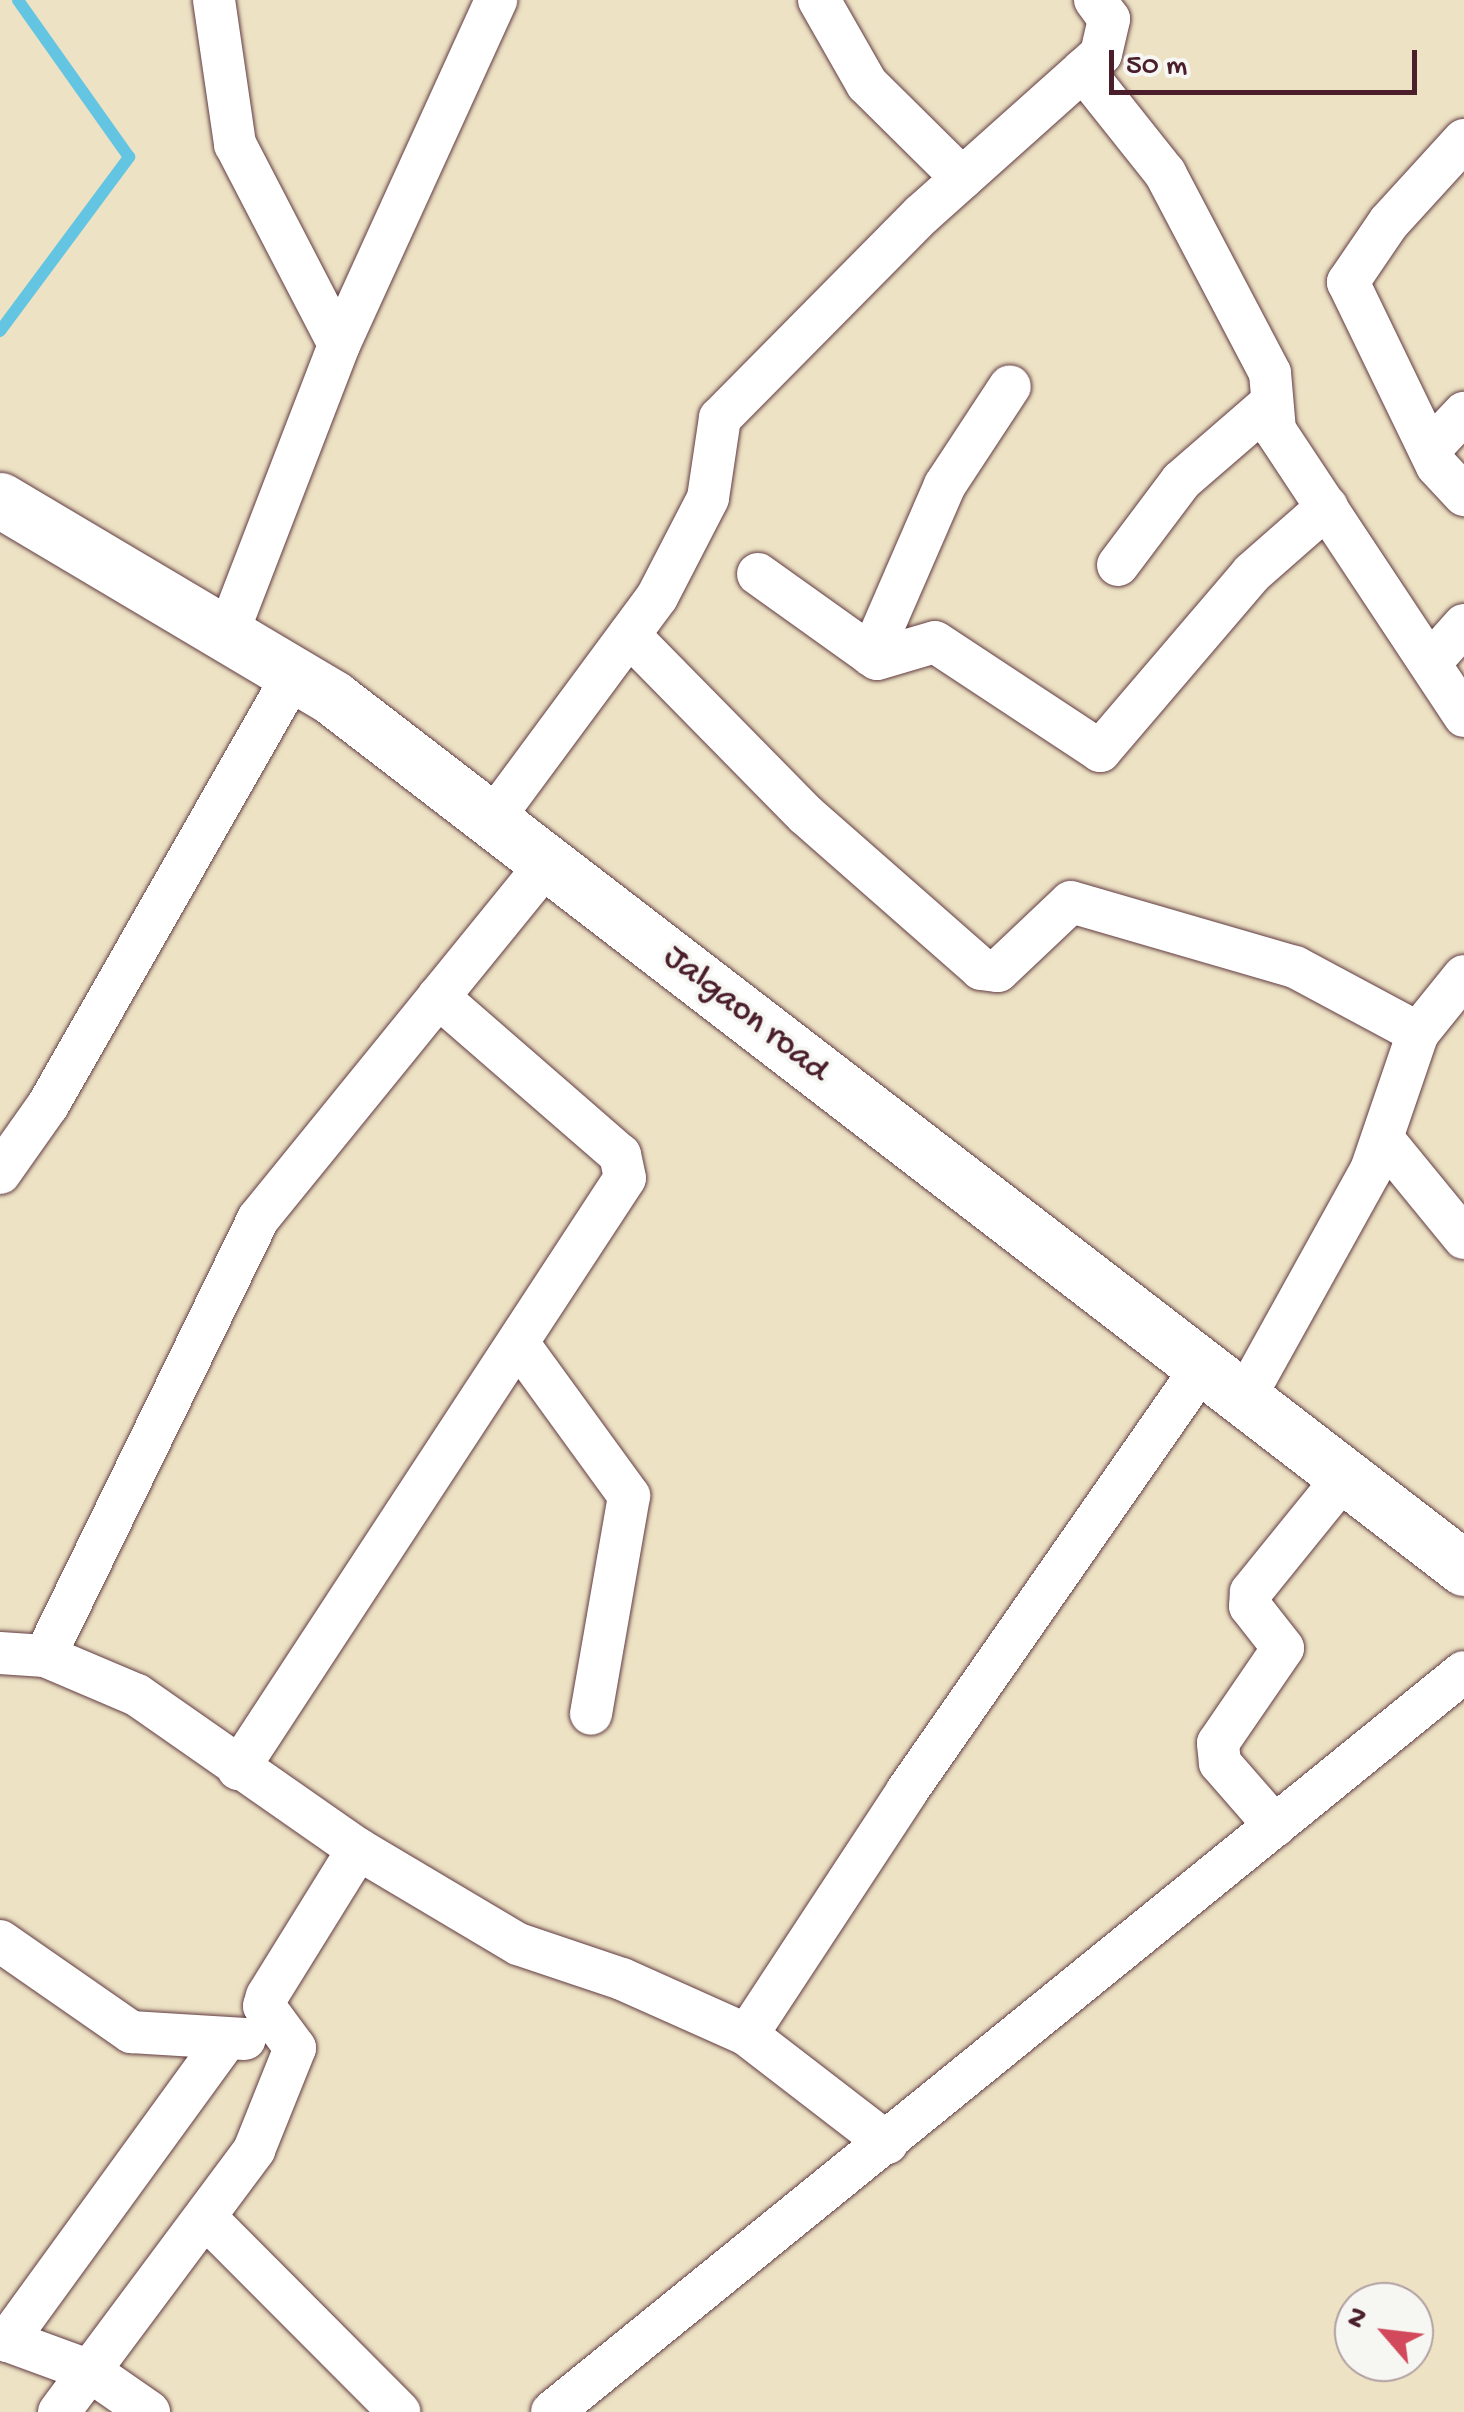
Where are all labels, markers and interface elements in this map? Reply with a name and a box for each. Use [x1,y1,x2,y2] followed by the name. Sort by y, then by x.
[1114,30,1422,92] scale bar
[1126,50,1187,85] text: 50 m
[654,937,836,1093] street label: Jalgaon road
[1334,2282,1434,2382] north arrow
[1340,2303,1378,2334] text: N

